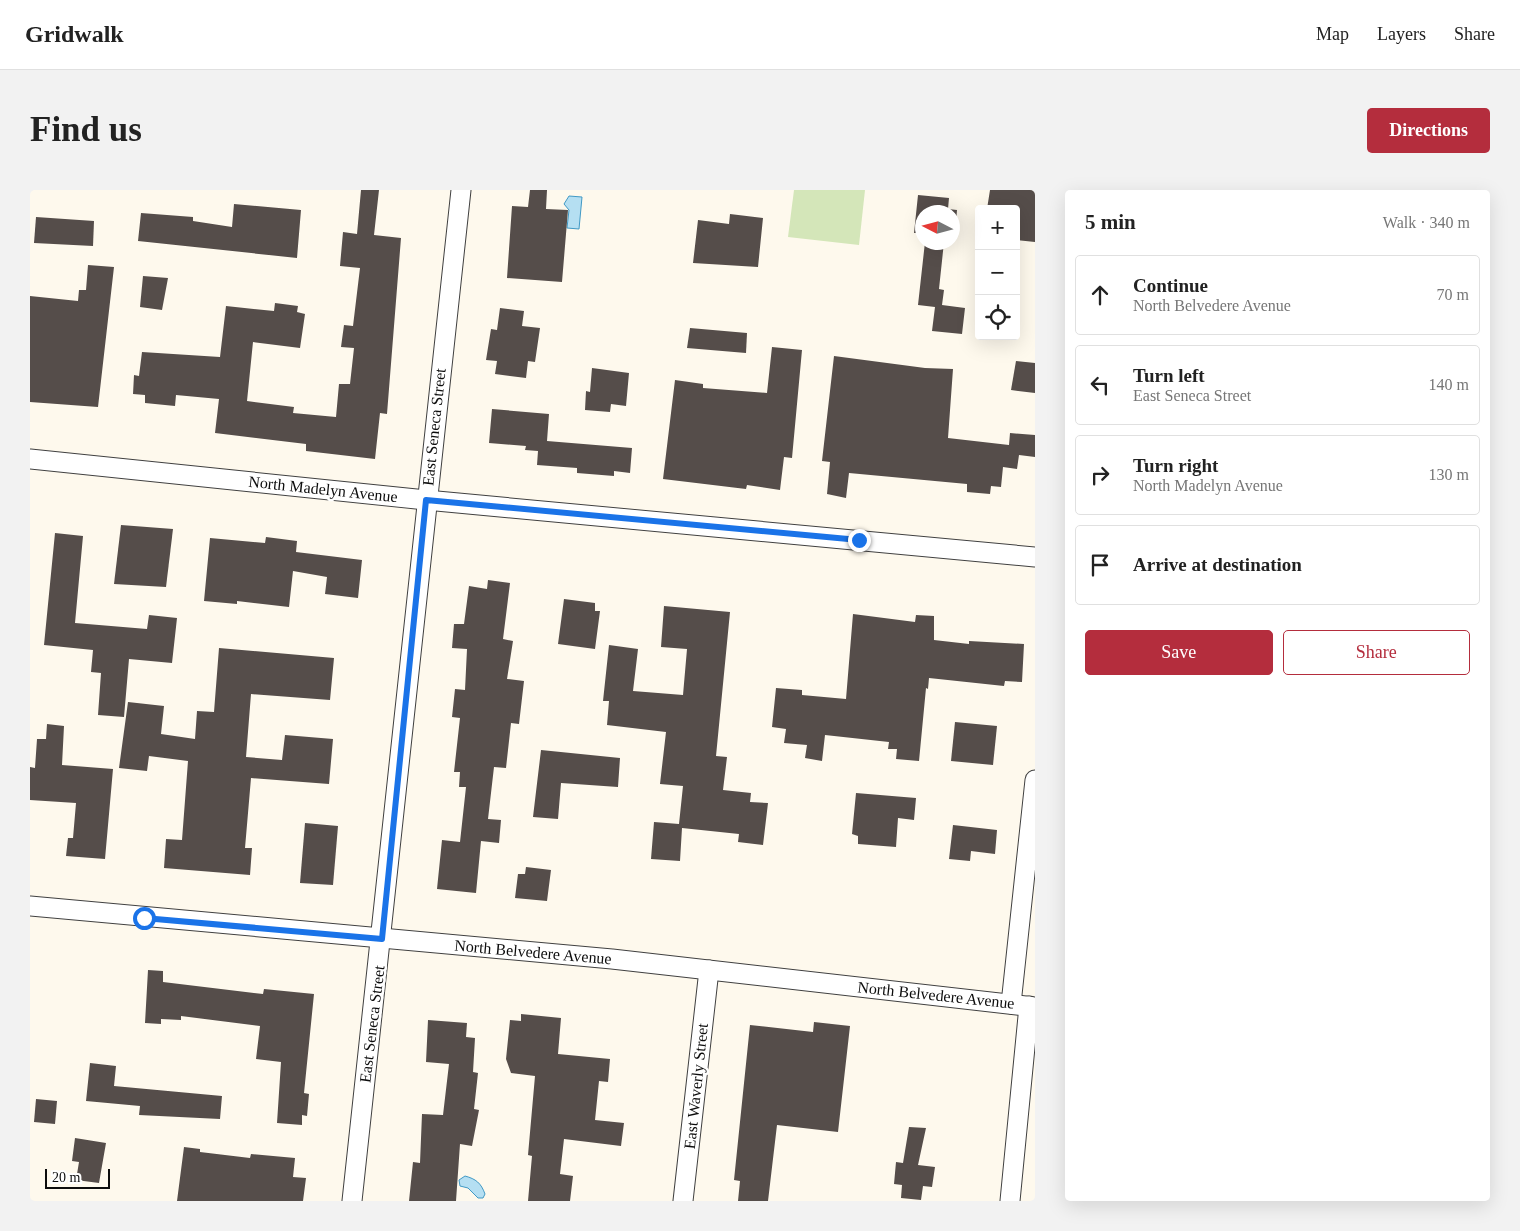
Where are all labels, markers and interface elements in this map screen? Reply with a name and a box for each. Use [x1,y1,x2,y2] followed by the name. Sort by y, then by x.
[25,21,124,47] text: Gridwalk
[1316,24,1349,44] text: Map
[1377,24,1426,44] text: Layers
[1454,24,1495,44] text: Share
[1367,108,1490,153] button: Directions
[30,110,142,149] text: Find us
[915,205,960,250] north arrow
[975,205,1020,340] map controls
[975,205,1020,250] button: +
[1085,210,1136,234] text: 5 min
[1383,214,1470,231] text: Walk · 340 m
[975,250,1020,295] button: −
[1133,275,1208,296] text: Continue
[1086,281,1114,309] icon: ahead
[1437,286,1469,303] text: 70 m
[975,295,1020,340] button: locate
[1133,297,1291,314] text: North Belvedere Avenue
[1133,365,1205,386] text: Turn left
[419,367,449,487] street label: East Seneca Street
[1086,371,1114,399] icon: left
[1429,376,1469,393] text: 140 m
[1133,387,1251,404] text: East Seneca Street
[1133,455,1218,476] text: Turn right
[1086,461,1114,489] icon: right
[1429,466,1469,483] text: 130 m
[247,473,398,506] street label: North Madelyn Avenue
[1133,477,1283,494] text: North Madelyn Avenue
[848,529,871,552] route end
[1086,551,1114,579] icon: arrive
[1133,554,1302,575] text: Arrive at destination
[1085,630,1273,675] button: Save
[1283,630,1470,675] button: Share
[133,907,156,930] route start
[454,937,612,967] street label: North Belvedere Avenue
[356,964,388,1084] street label: East Seneca Street
[857,978,1015,1012] street label: North Belvedere Avenue
[681,1022,712,1150] street label: East Waverly Street
[45,1166,110,1189] scale bar
[52,1170,80,1185] text: 20 m

